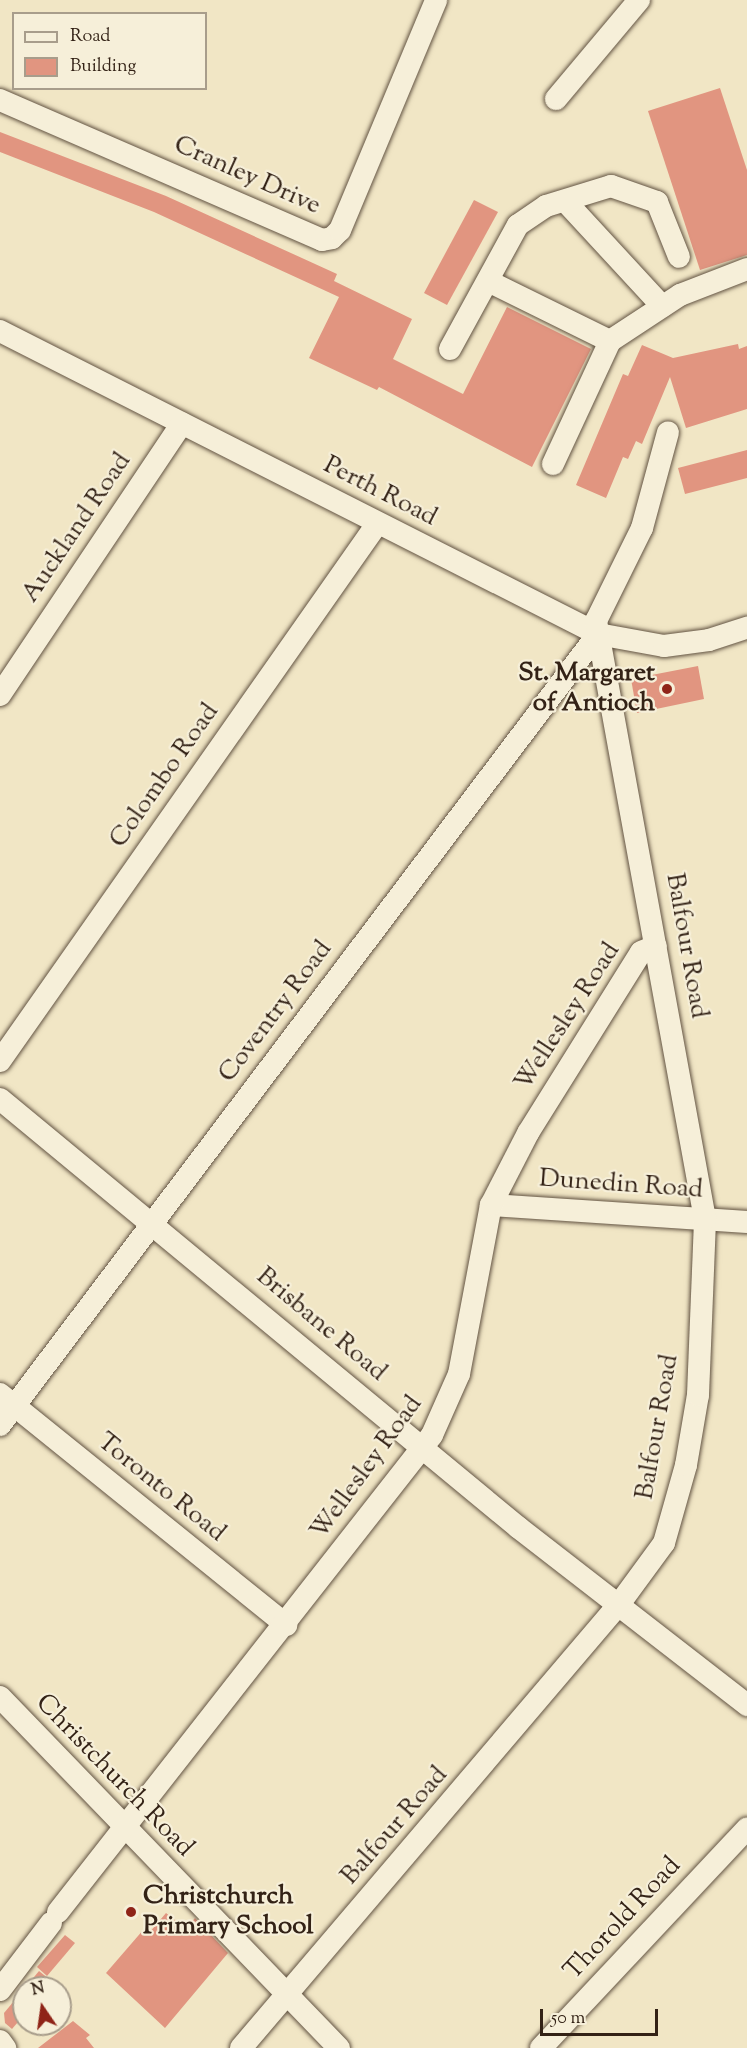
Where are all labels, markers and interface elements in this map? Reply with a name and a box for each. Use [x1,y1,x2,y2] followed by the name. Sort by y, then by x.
[12,12,207,90] legend
[70,24,110,50] text: Road
[70,54,136,80] text: Building
[169,130,325,222] street label: Cranley Drive
[15,447,139,609] street label: Auckland Road
[318,450,442,534] street label: Perth Road
[518,658,655,720] place label: St. Margaret of Antioch
[660,682,674,696] marker: St. Margaret of Antioch
[104,698,226,854] street label: Colombo Road
[658,871,714,1021] street label: Balfour Road
[213,935,339,1089] street label: Coventry Road
[508,937,628,1097] street label: Wellesley Road
[538,1164,704,1206] street label: Dunedin Road
[249,1261,393,1389] street label: Brisbane Road
[630,1352,686,1502] street label: Balfour Road
[304,1390,430,1546] street label: Wellesley Road
[90,1427,232,1549] street label: Toronto Road
[28,1688,200,1864] street label: Christchurch Road
[335,1760,455,1892] street label: Balfour Road
[558,1851,688,1987] street label: Thorold Road
[143,1881,313,1942] place label: Christchurch Primary School
[124,1905,138,1919] marker: Christchurch Primary School
[12,1976,72,2036] north arrow
[29,1977,47,2003] text: N
[543,1997,662,2035] scale bar
[551,2006,585,2032] text: 50 m

